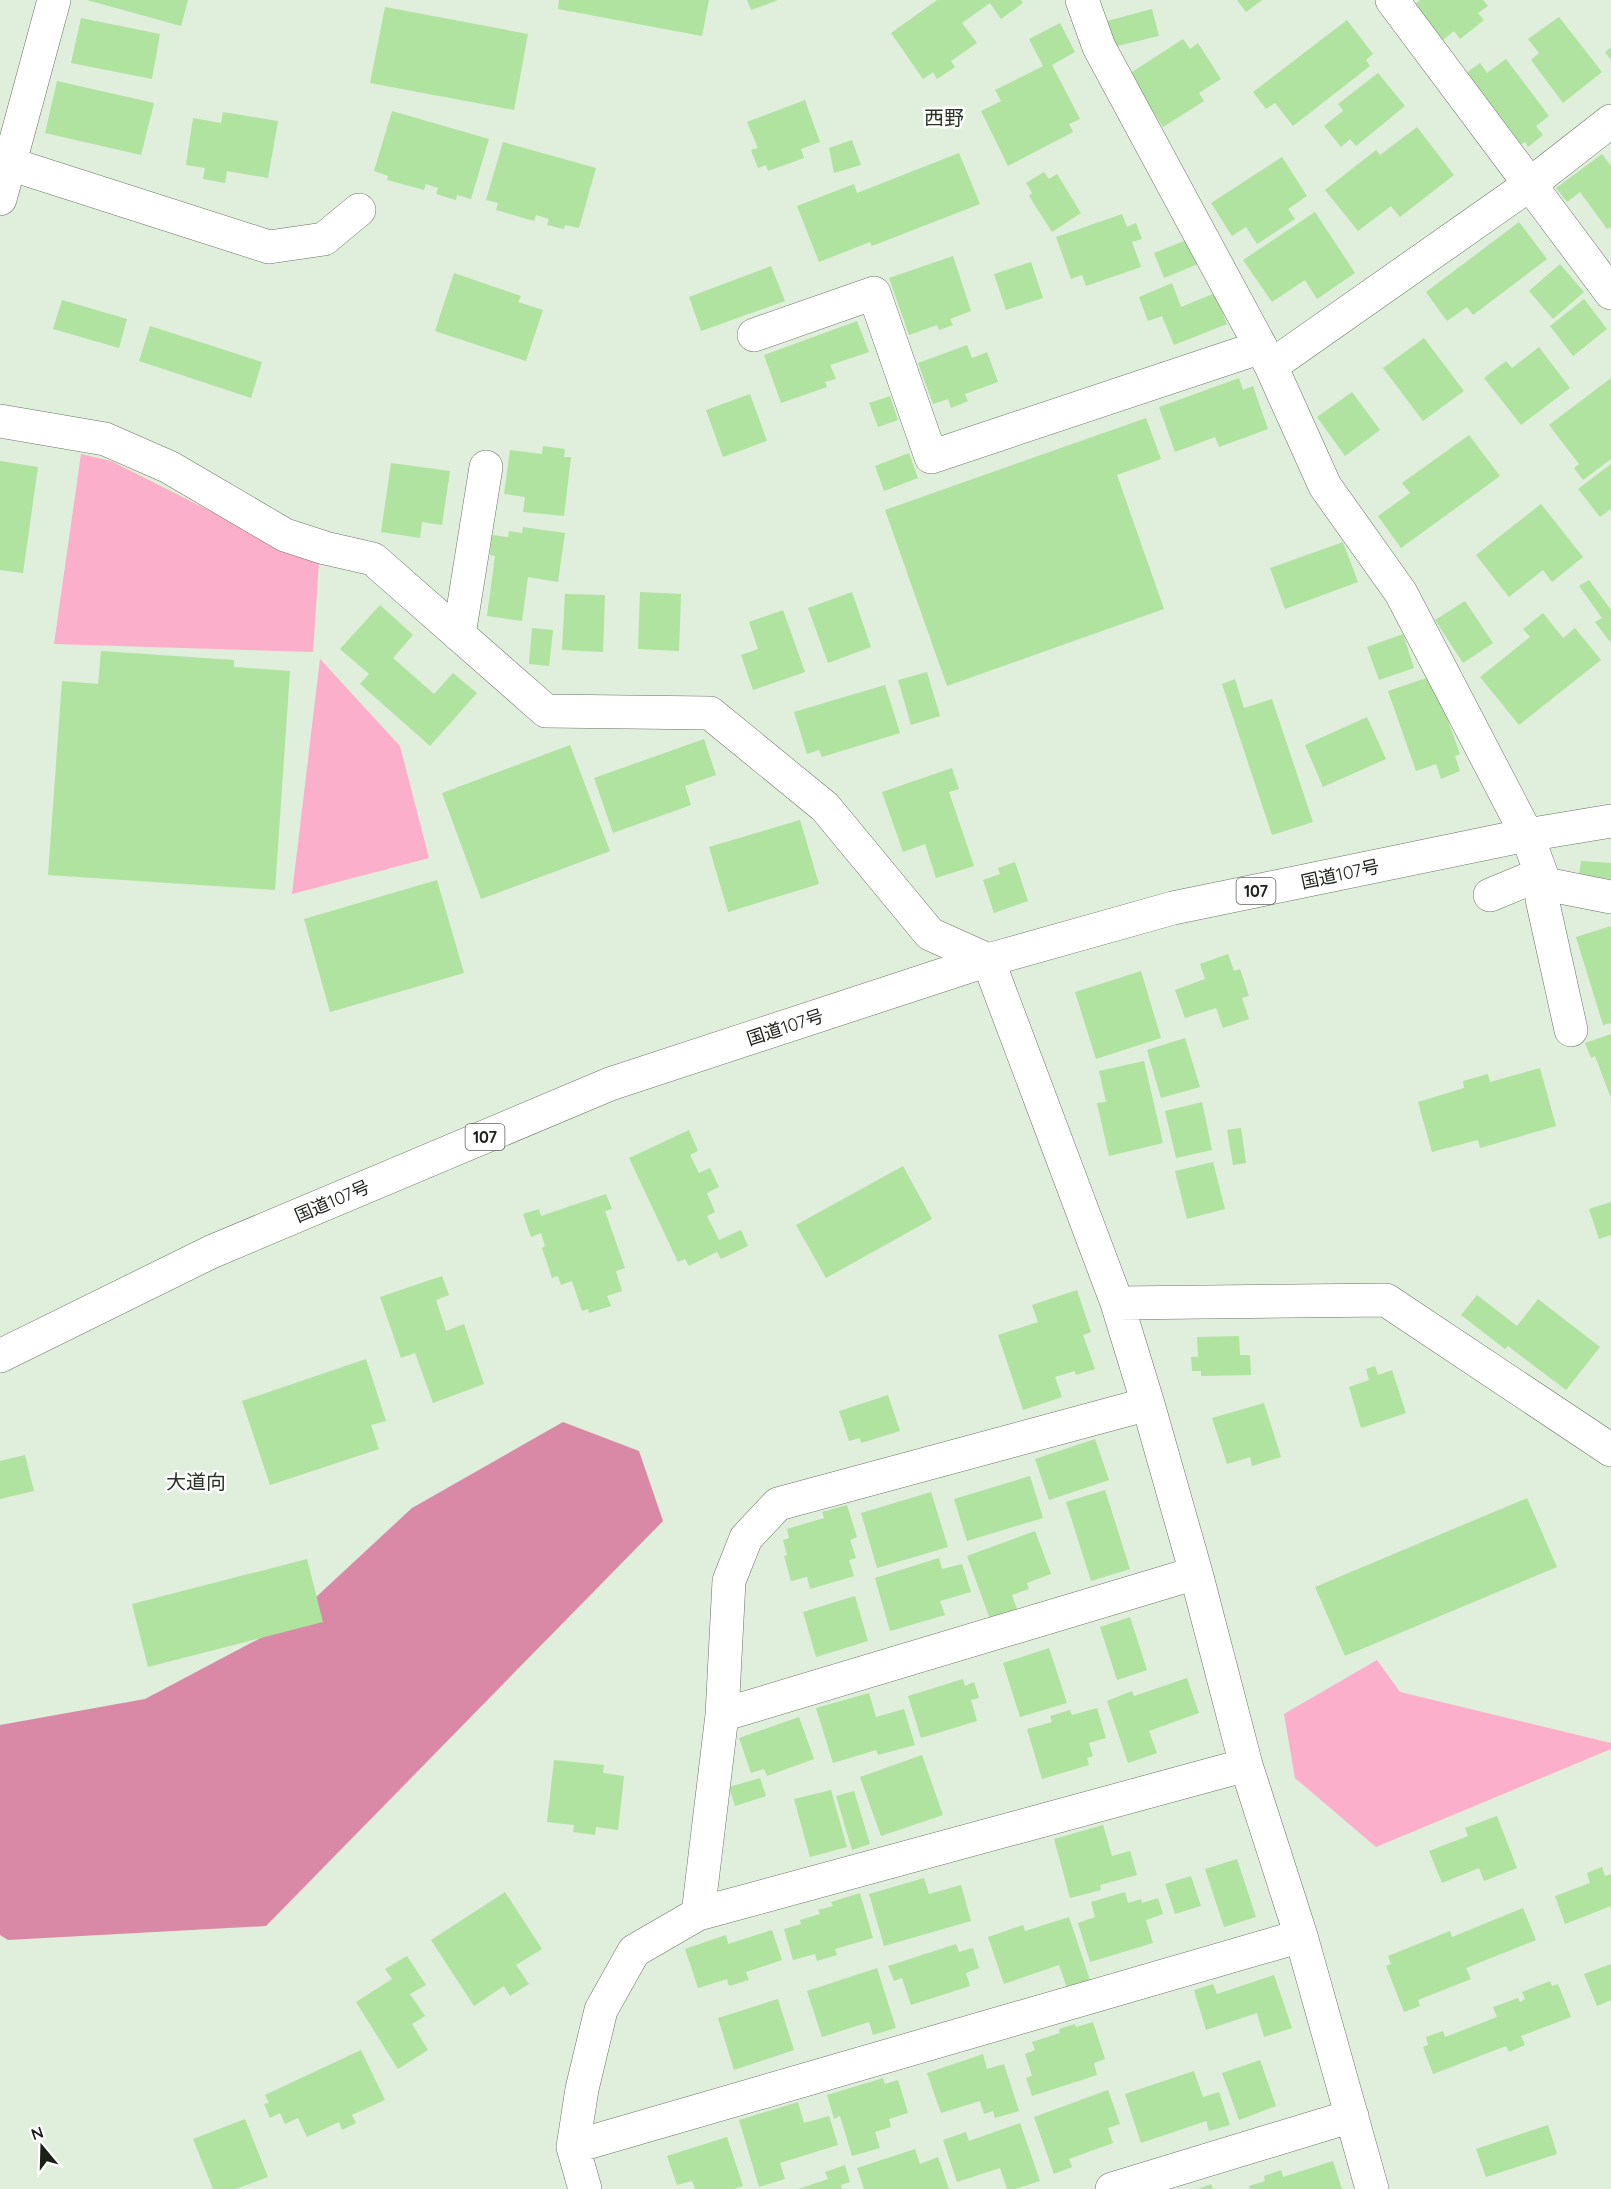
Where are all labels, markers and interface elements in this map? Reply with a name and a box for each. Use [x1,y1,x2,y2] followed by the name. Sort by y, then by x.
[924,105,964,130] district label: 西野
[1299,854,1381,894] street label: 国道107号
[1236,878,1276,904] road number: 107
[744,1004,826,1050] street label: 国道107号
[466,1124,504,1150] road number: 107
[291,1175,373,1227] street label: 国道107号
[166,1469,226,1494] district label: 大道向
[12,2117,72,2177] north arrow
[28,2121,46,2144] text: N

